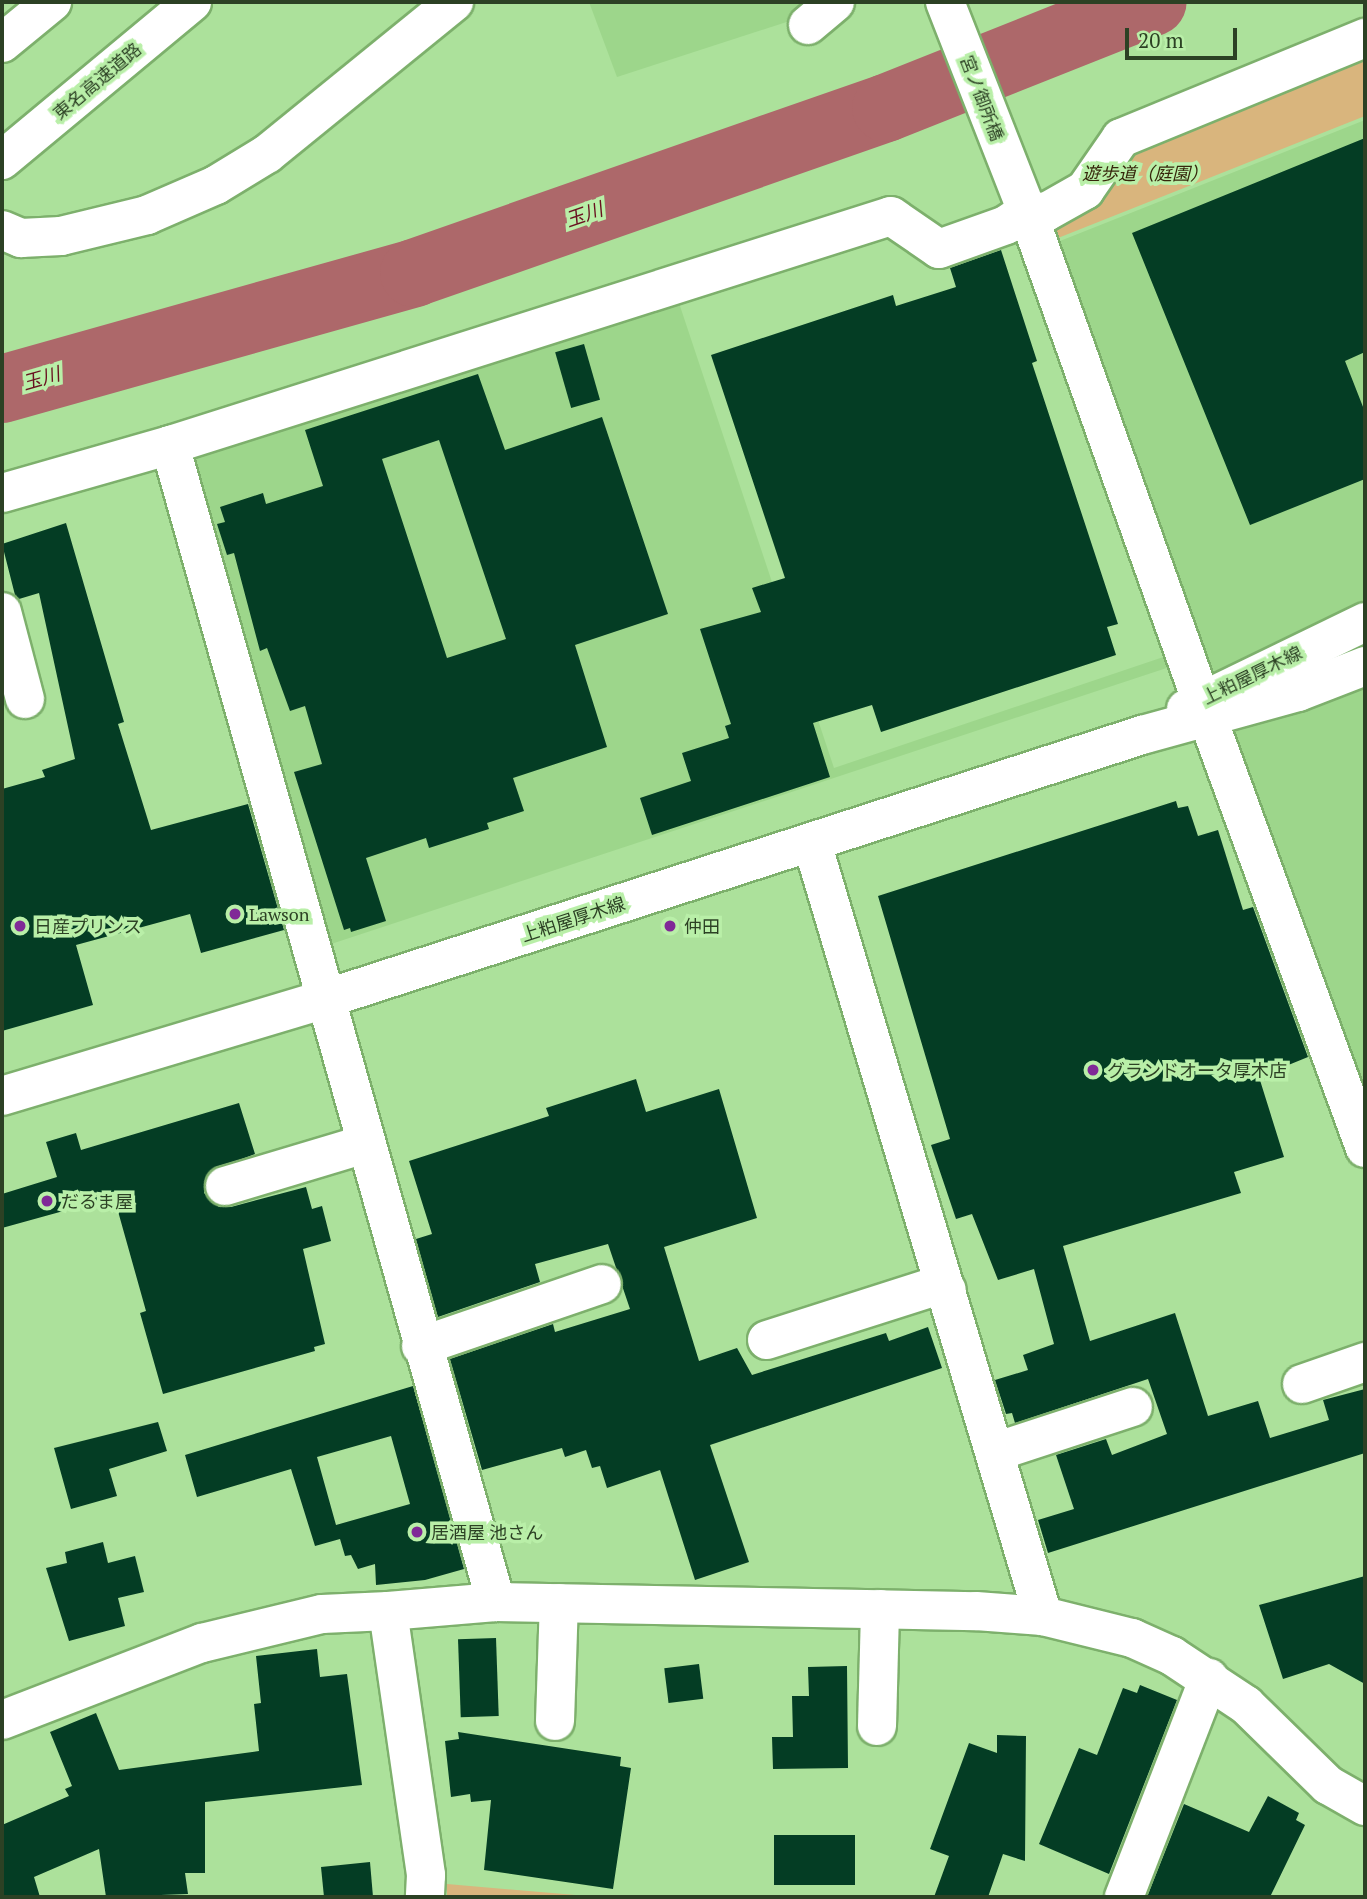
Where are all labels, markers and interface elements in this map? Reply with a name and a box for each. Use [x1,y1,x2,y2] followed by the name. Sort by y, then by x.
[1129,14,1241,58] scale bar
[1138,26,1184,54] text: 20 m
[49,38,145,124] street label: 東名高速道路
[956,52,1008,144] street label: 宮ノ御所橋
[1082,162,1208,184] park label: 遊歩道（庭園）
[562,197,606,231] water label: 玉川
[20,362,62,394] water label: 玉川
[1199,642,1305,708] street label: 上粕屋厚木線
[518,892,628,946] street label: 上粕屋厚木線
[249,903,310,925] place label: Lawson
[227,906,243,922] marker: Lawson
[34,915,142,937] place label: 日産プリンス
[684,915,720,937] place label: 仲田
[12,918,28,934] marker: 日産プリンス
[662,918,678,934] marker: 仲田
[1107,1059,1287,1081] place label: グランドオータ厚木店
[1085,1062,1101,1078] marker: グランドオータ厚木店
[61,1190,133,1212] place label: だるま屋
[39,1193,55,1209] marker: だるま屋
[431,1521,543,1543] place label: 居酒屋 池さん
[409,1524,425,1540] marker: 居酒屋 池さん

